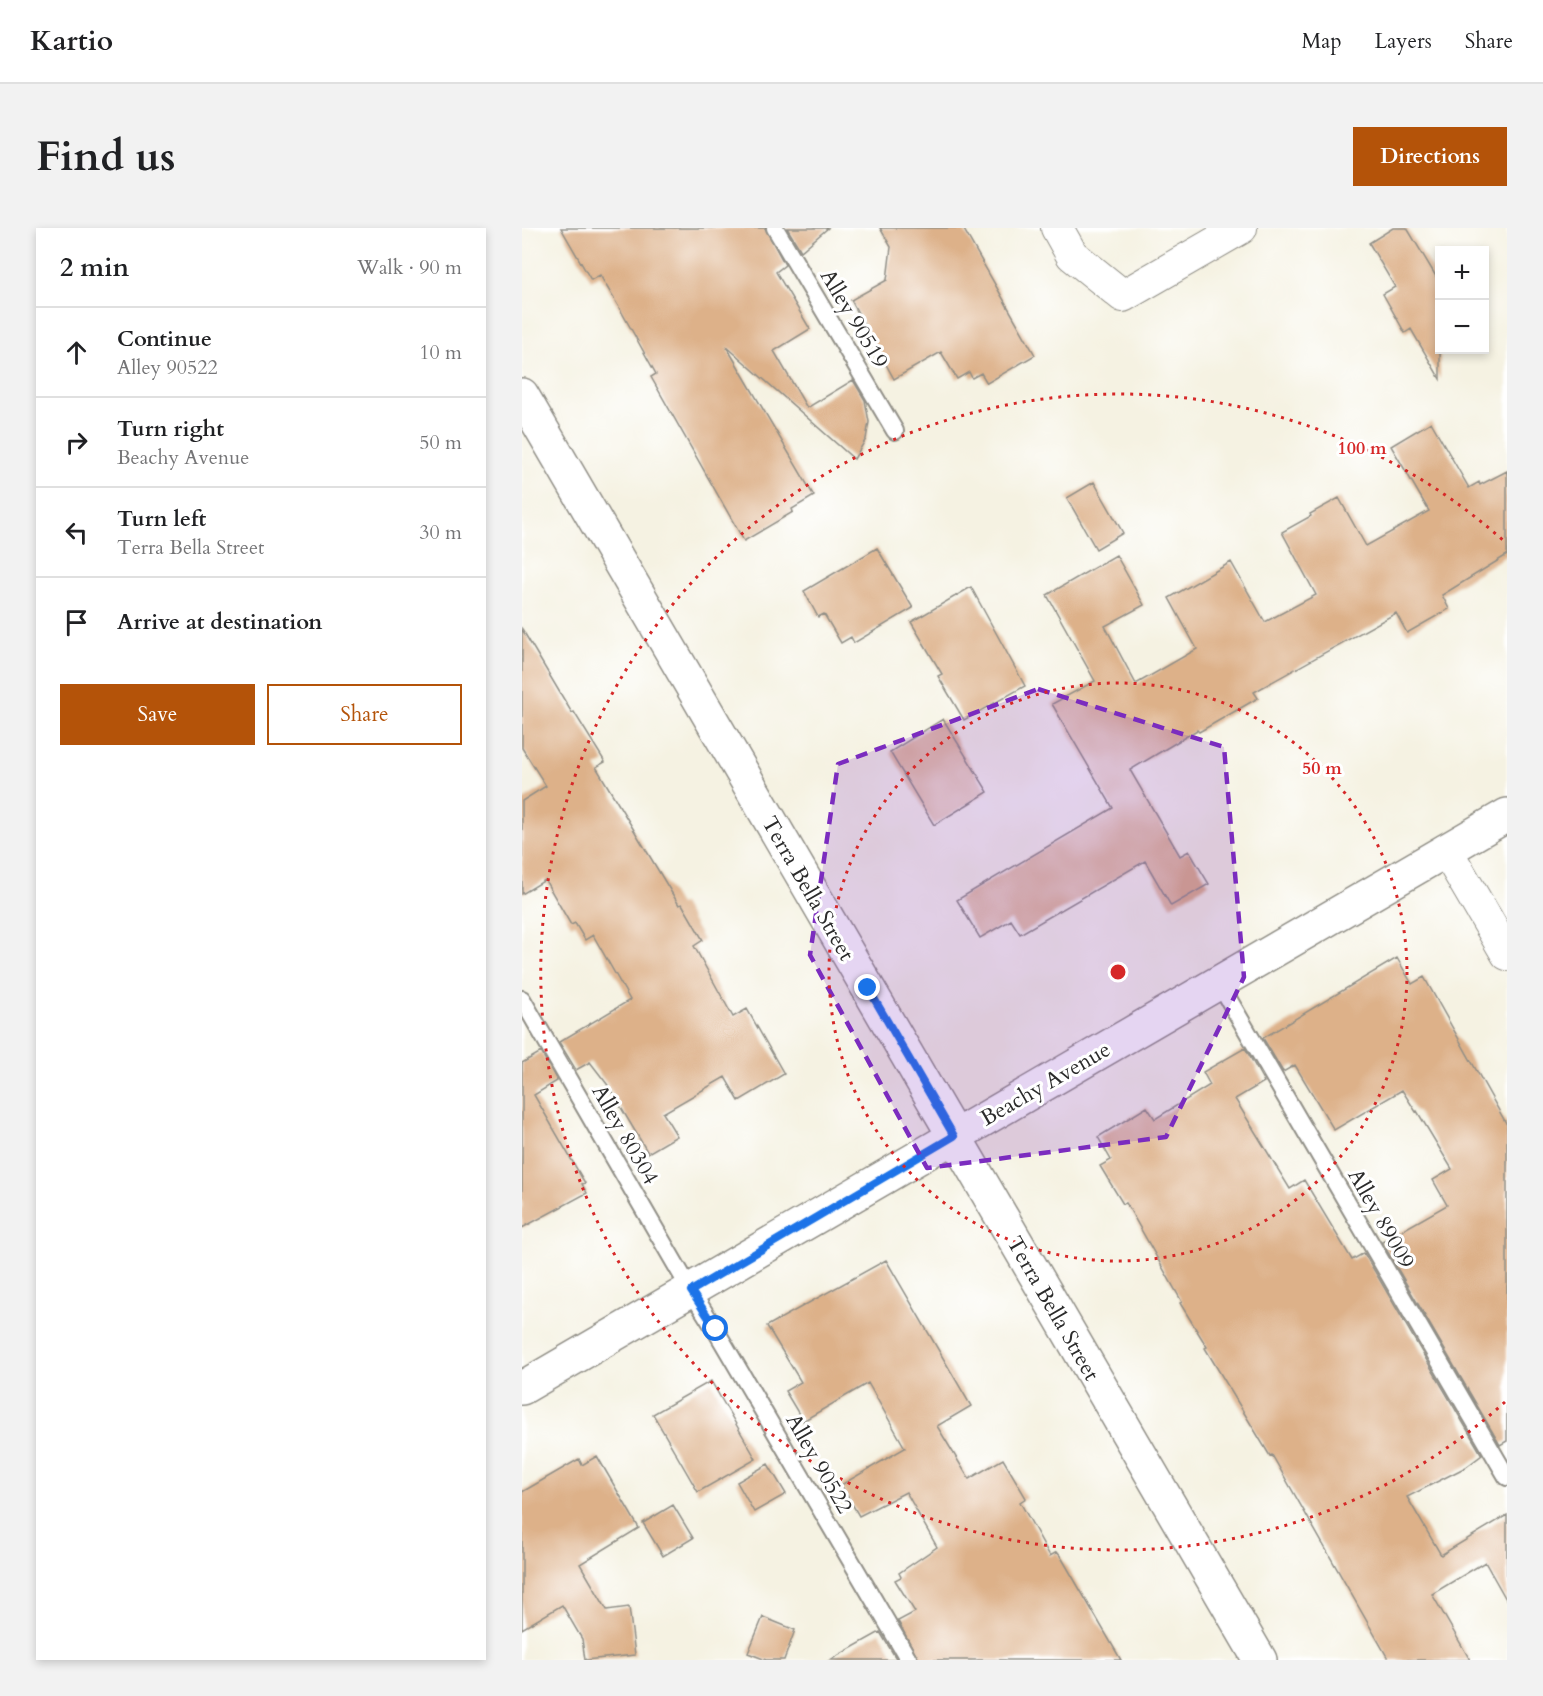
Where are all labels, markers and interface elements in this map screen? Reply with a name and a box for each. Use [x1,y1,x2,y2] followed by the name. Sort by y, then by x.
[30,22,113,60] text: Kartio
[1302,27,1342,56] text: Map
[1375,27,1432,56] text: Layers
[1465,27,1513,56] text: Share
[1353,127,1507,186] button: Directions
[36,128,176,185] text: Find us
[1435,246,1489,354] map controls
[1435,246,1489,300] button: +
[60,250,129,285] text: 2 min
[357,254,462,281] text: Walk · 90 m
[813,263,896,374] street label: Alley 90519
[1435,300,1489,354] button: −
[117,324,212,354] text: Continue
[60,336,93,369] icon: ahead
[419,339,462,366] text: 10 m
[117,354,218,381] text: Alley 90522
[117,414,224,444] text: Turn right
[60,426,93,459] icon: right
[419,429,462,456] text: 50 m
[1337,436,1387,461] text: 100 m
[117,444,249,471] text: Beachy Avenue
[117,504,206,534] text: Turn left
[60,516,93,549] icon: left
[419,519,462,546] text: 30 m
[117,534,264,561] text: Terra Bella Street
[60,606,93,639] icon: arrive
[117,607,322,637] text: Arrive at destination
[60,684,255,745] button: Save
[267,684,462,745] button: Share
[1302,756,1342,781] text: 50 m
[755,811,862,966] street label: Terra Bella Street
[1108,962,1128,982] centre of rings
[854,974,880,1000] route end
[975,1035,1116,1133] street label: Beachy Avenue
[584,1079,666,1190] street label: Alley 80304
[1340,1163,1422,1274] street label: Alley 89009
[1000,1231,1107,1386] street label: Terra Bella Street
[702,1315,728,1341] route start
[778,1408,860,1519] street label: Alley 90522

